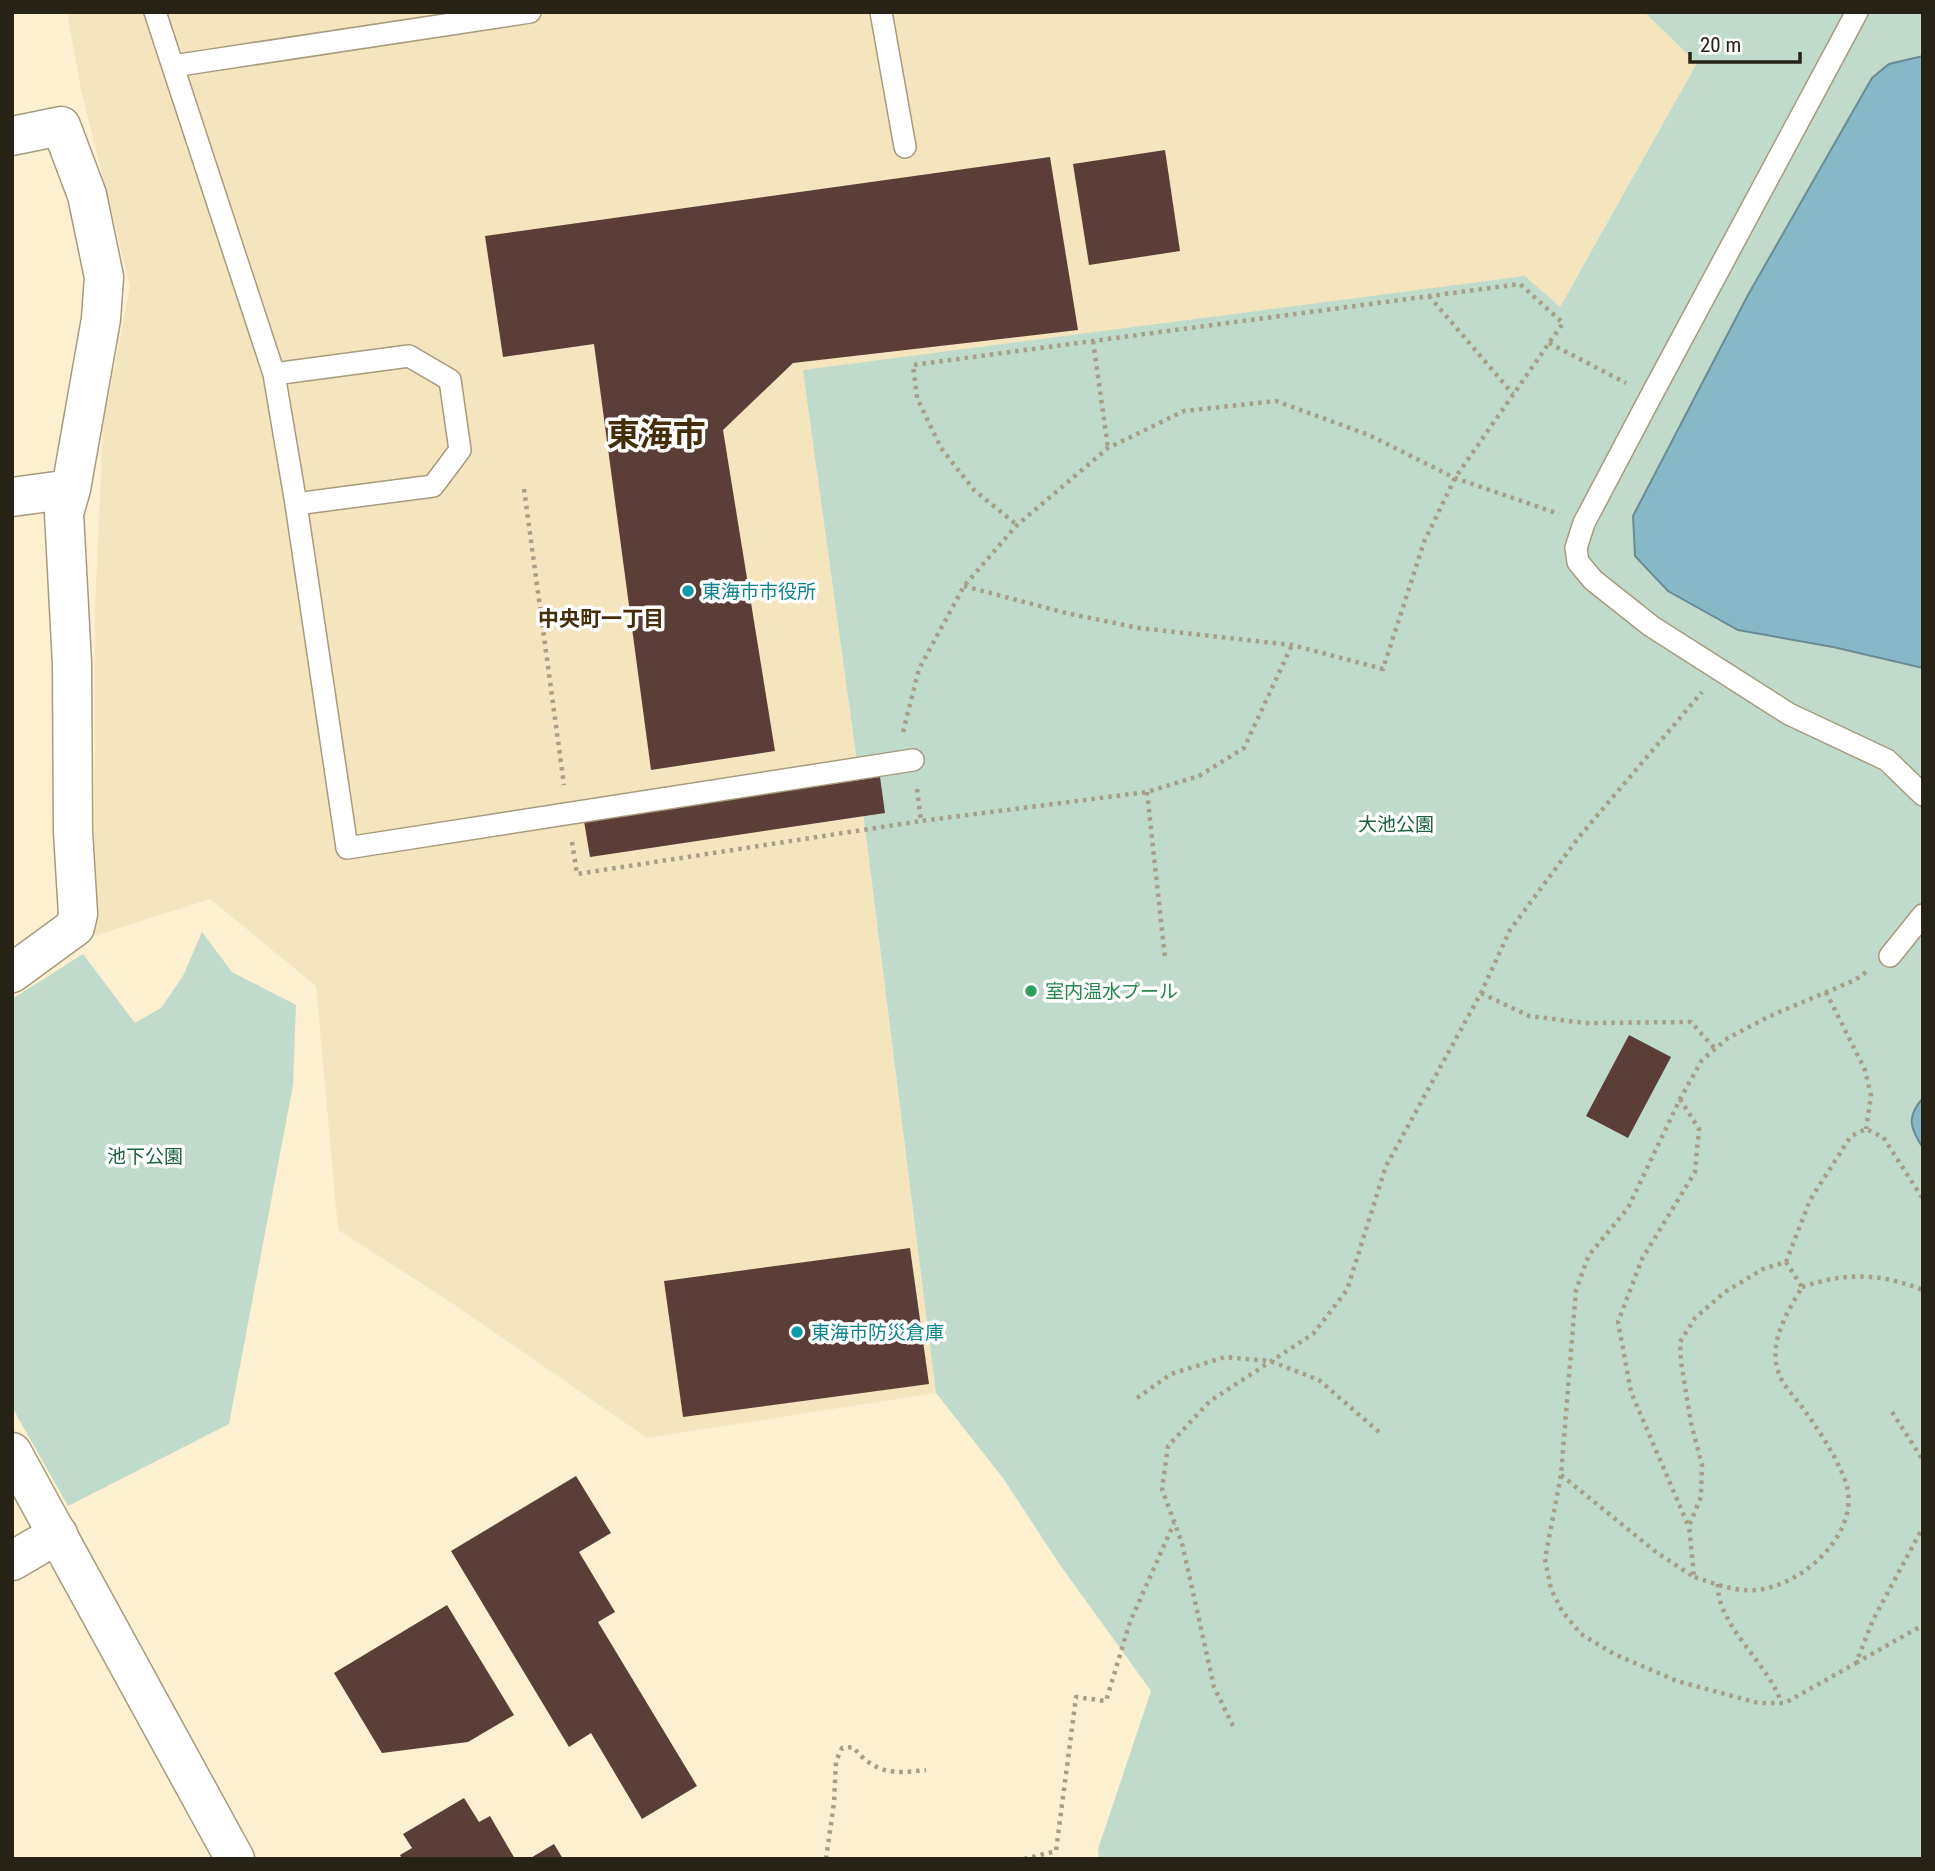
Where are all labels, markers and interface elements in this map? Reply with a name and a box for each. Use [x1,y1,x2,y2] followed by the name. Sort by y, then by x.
[1690,21,1800,65] scale bar
[1700,33,1741,57] text: 20 m
[607,415,706,454] district label: 東海市
[702,580,816,603] place label: 東海市市役所
[680,583,696,599] marker: 東海市市役所
[538,607,664,631] district label: 中央町一丁目
[1358,813,1434,836] park label: 大池公園
[1045,980,1178,1003] place label: 室内温水プール
[1023,983,1039,999] marker: 室内温水プール
[107,1145,183,1168] park label: 池下公園
[811,1321,944,1344] place label: 東海市防災倉庫
[789,1324,805,1340] marker: 東海市防災倉庫

